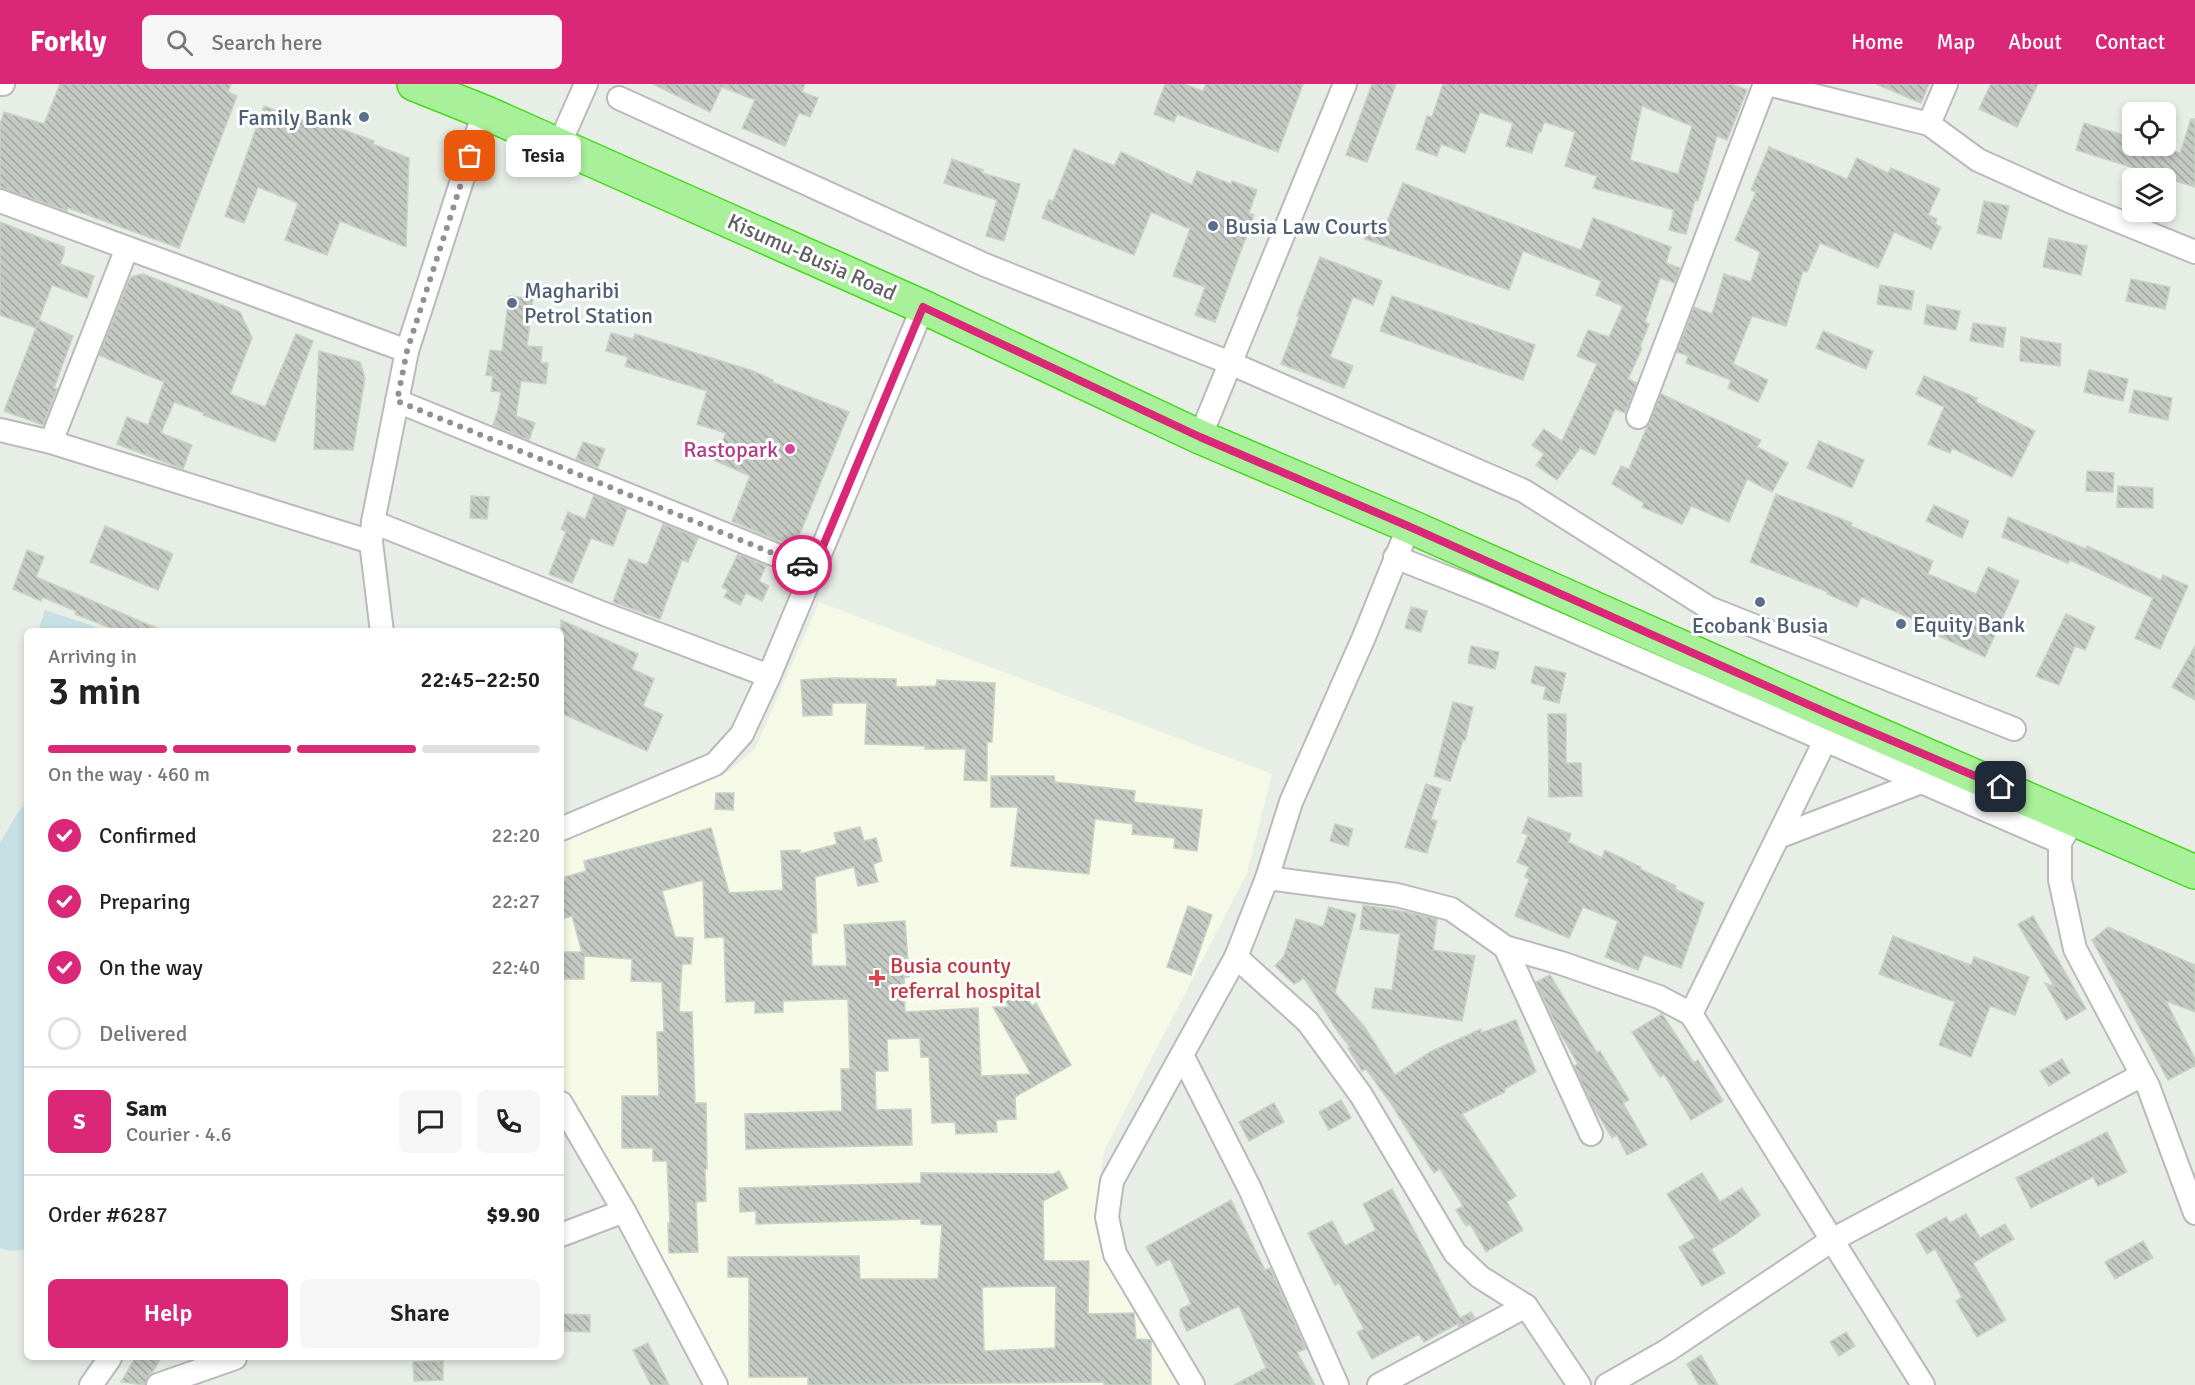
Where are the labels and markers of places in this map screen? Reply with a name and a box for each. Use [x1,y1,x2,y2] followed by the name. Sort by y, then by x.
[238,104,352,131] place label: Family Bank
[357,110,371,124] marker: Family Bank
[444,130,495,181] pin
[506,135,581,177] callout: Tesia
[1225,213,1387,240] place label: Busia Law Courts
[1206,219,1220,233] marker: Busia Law Courts
[524,277,653,329] place label: Magharibi Petrol Station
[505,296,519,310] marker: Magharibi Petrol Station
[683,436,778,463] place label: Rastopark
[783,442,797,456] marker: Rastopark
[1753,595,1767,609] marker: Ecobank Busia
[1913,611,2025,638] place label: Equity Bank
[1692,612,1828,639] place label: Ecobank Busia
[1894,617,1908,631] marker: Equity Bank
[1975,761,2026,812] pin
[890,952,1041,1004] place label: Busia county referral hospital
[868,969,886,987] marker: Busia county referral hospital

